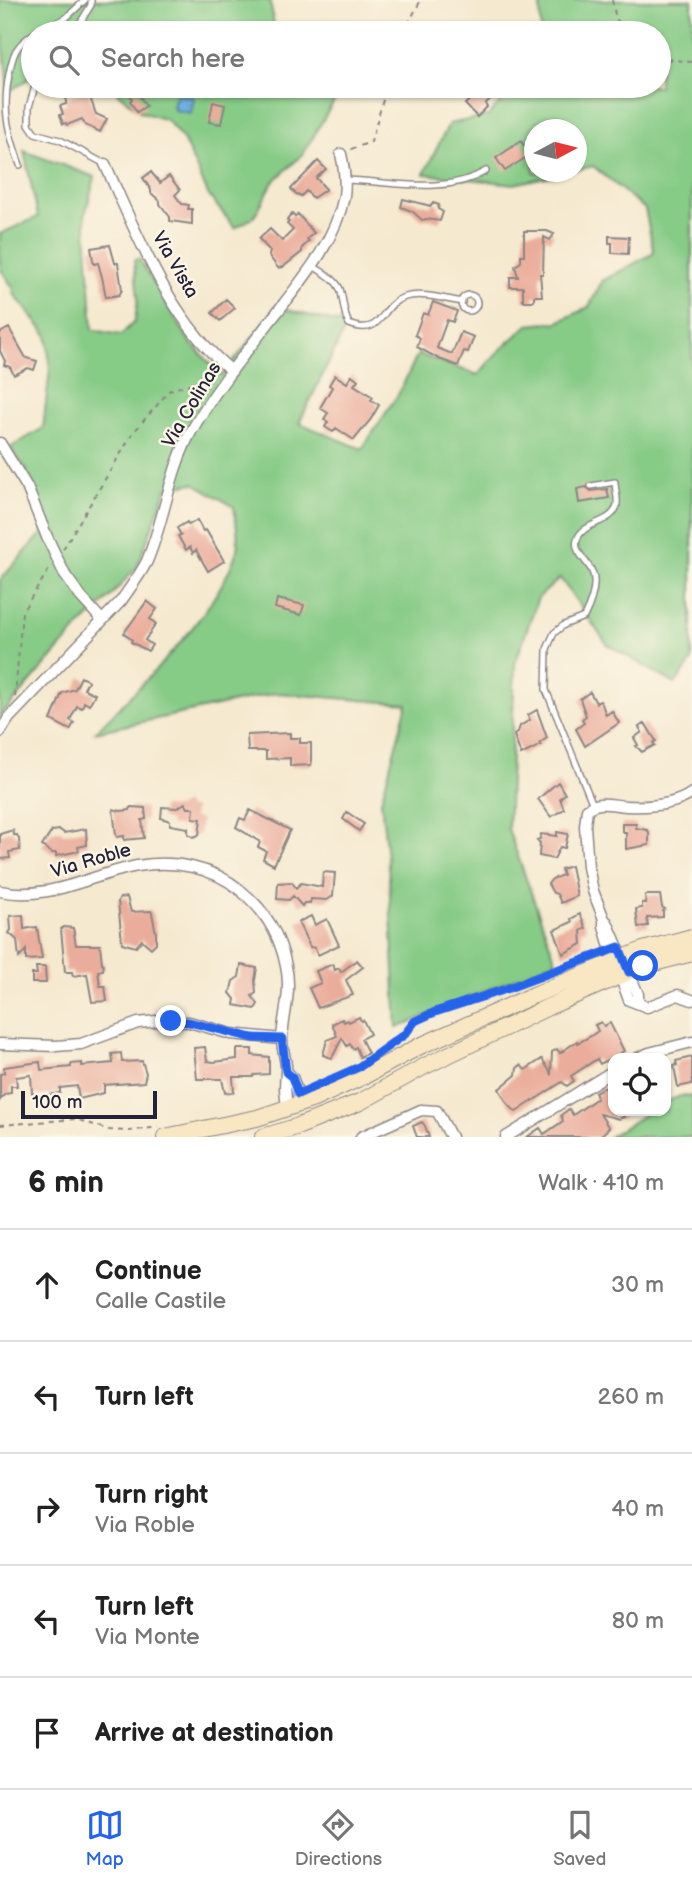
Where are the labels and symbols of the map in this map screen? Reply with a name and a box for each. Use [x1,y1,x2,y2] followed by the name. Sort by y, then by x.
[524,119,587,182] north arrow
[147,228,203,302] street label: Via Vista
[157,358,227,452] street label: Via Colinas
[48,839,134,883] street label: Via Roble
[627,950,658,981] route start
[155,1005,186,1036] route end
[21,1088,158,1120] scale bar

